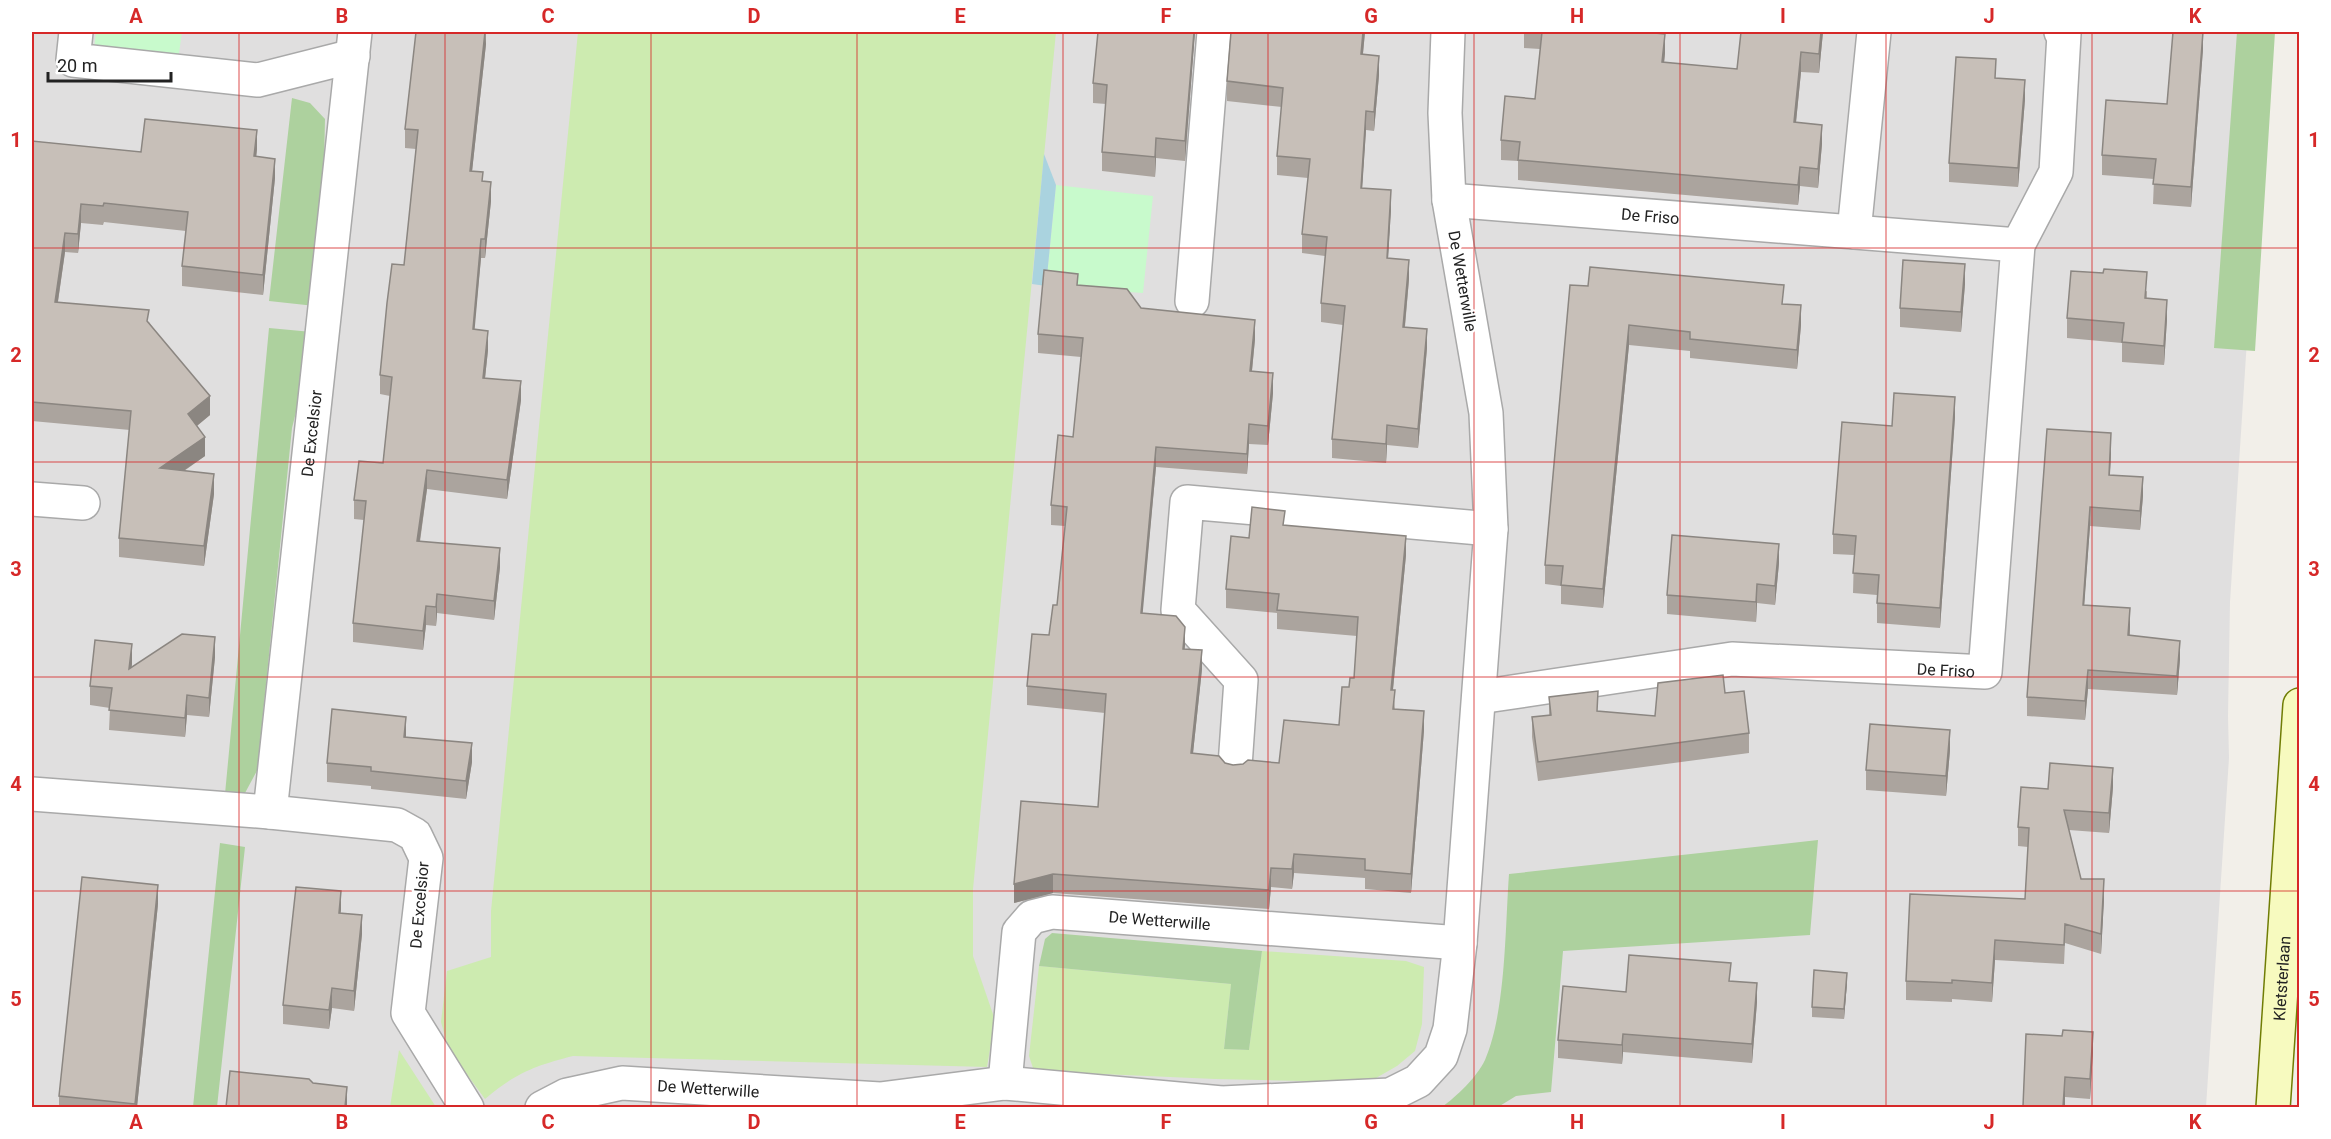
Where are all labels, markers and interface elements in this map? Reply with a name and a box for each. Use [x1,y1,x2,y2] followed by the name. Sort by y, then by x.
[129,4,143,28] text: A
[336,4,348,28] text: B
[541,4,555,28] text: C
[748,4,761,28] text: D
[954,4,966,28] text: E
[1161,4,1172,28] text: F
[1364,4,1378,28] text: G
[1570,4,1584,28] text: H
[1780,4,1786,28] text: I
[1983,4,1995,28] text: J
[2189,4,2202,28] text: K
[48,45,171,83] scale bar
[57,55,97,76] text: 20 m
[10,128,22,152] text: 1
[2308,128,2320,152] text: 1
[1621,205,1680,228] street label: De Friso
[1444,229,1481,333] street label: De Wetterwille
[10,343,22,367] text: 2
[2308,343,2320,367] text: 2
[298,388,326,478] street label: De Excelsior
[10,557,22,581] text: 3
[2308,557,2320,581] text: 3
[1916,660,1975,681] street label: De Friso
[10,772,22,796] text: 4
[2308,772,2320,796] text: 4
[406,860,433,949] street label: De Excelsior
[1108,907,1211,934] street label: De Wetterwille
[2270,935,2295,1021] street label: Kletsterlaan
[10,987,22,1011] text: 5
[2308,987,2320,1011] text: 5
[657,1076,760,1101] street label: De Wetterwille
[129,1110,143,1134] text: A
[336,1110,348,1134] text: B
[541,1110,555,1134] text: C
[748,1110,761,1134] text: D
[954,1110,966,1134] text: E
[1161,1110,1172,1134] text: F
[1364,1110,1378,1134] text: G
[1570,1110,1584,1134] text: H
[1780,1110,1786,1134] text: I
[1983,1110,1995,1134] text: J
[2189,1110,2202,1134] text: K

